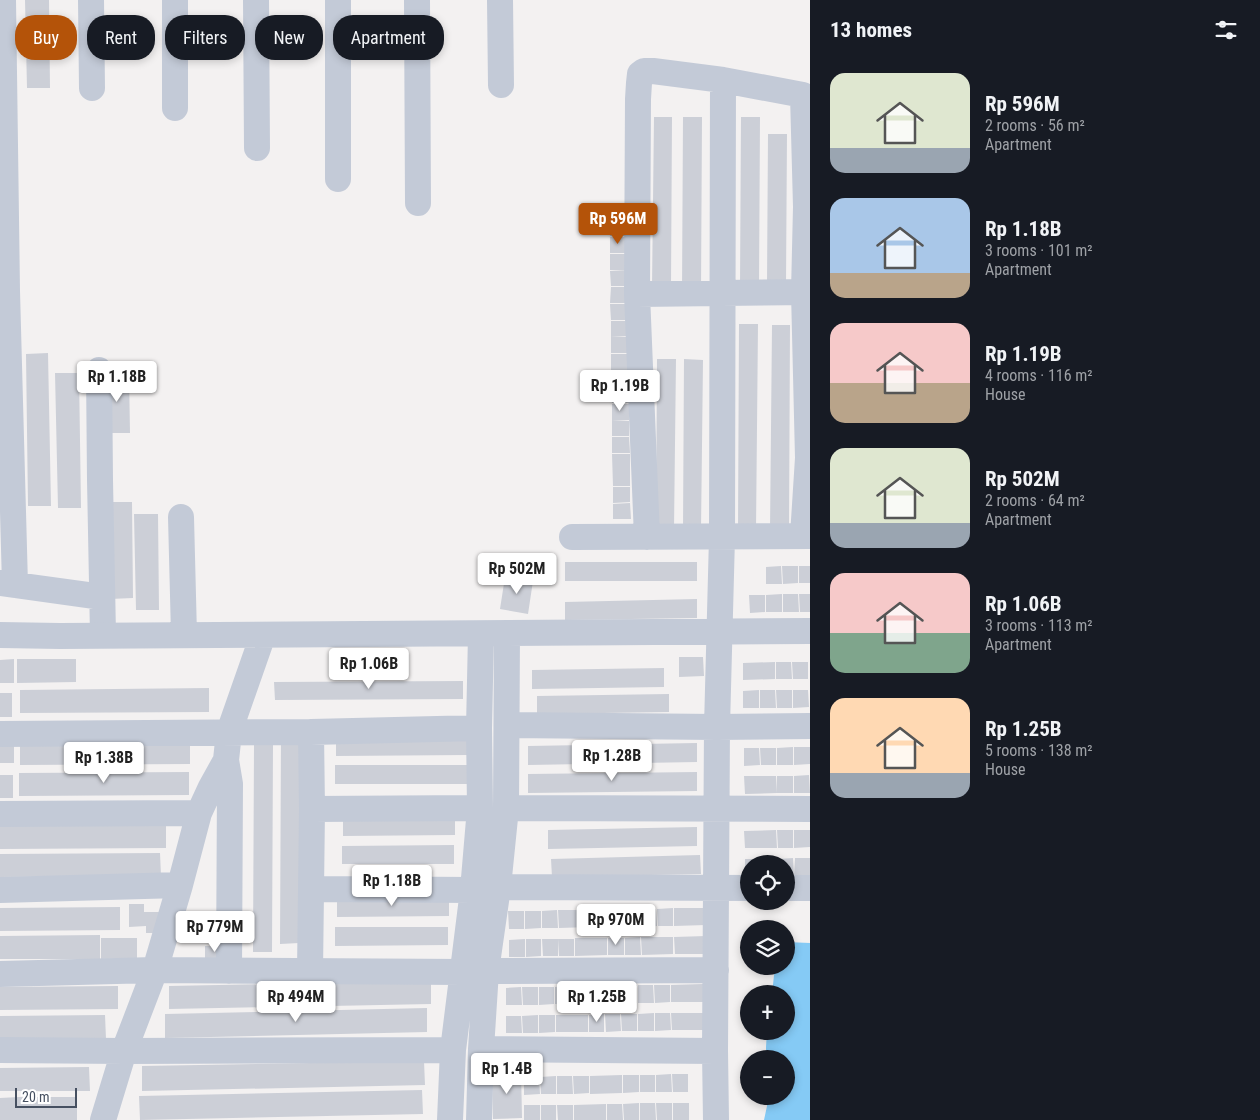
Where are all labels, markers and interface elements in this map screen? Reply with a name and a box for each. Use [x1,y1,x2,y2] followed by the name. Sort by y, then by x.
[15,15,77,60] chip: Buy
[87,15,155,60] chip: Rent
[165,15,245,60] chip: Filters
[255,15,323,60] chip: New
[333,15,444,60] chip: Apartment
[1212,16,1240,44] icon: filters
[830,18,912,42] text: 13 homes
[985,92,1060,116] text: Rp 596M
[870,93,930,153] icon: home
[985,116,1085,135] text: 2 rooms · 56 m²
[985,135,1052,154] text: Apartment
[572,202,664,245] pin: Rp 596M
[590,209,646,228] text: Rp 596M
[985,217,1062,241] text: Rp 1.18B
[870,218,930,278] icon: home
[985,241,1093,260] text: 3 rooms · 101 m²
[985,260,1052,279] text: Apartment
[985,342,1062,366] text: Rp 1.19B
[870,343,930,403] icon: home
[65,360,169,403] pin: Rp 1.18B
[985,366,1093,385] text: 4 rooms · 116 m²
[88,367,146,386] text: Rp 1.18B
[568,370,672,412] pin: Rp 1.19B
[591,376,649,395] text: Rp 1.19B
[985,385,1025,404] text: House
[985,467,1060,491] text: Rp 502M
[870,468,930,528] icon: home
[985,491,1085,510] text: 2 rooms · 64 m²
[985,510,1052,529] text: Apartment
[471,552,563,595] pin: Rp 502M
[489,559,545,578] text: Rp 502M
[985,592,1062,616] text: Rp 1.06B
[870,593,930,653] icon: home
[985,616,1093,635] text: 3 rooms · 113 m²
[985,635,1052,654] text: Apartment
[317,648,421,690] pin: Rp 1.06B
[340,654,398,673] text: Rp 1.06B
[985,717,1062,741] text: Rp 1.25B
[870,718,930,778] icon: home
[560,740,664,782] pin: Rp 1.28B
[985,741,1093,760] text: 5 rooms · 138 m²
[52,742,156,784] pin: Rp 1.38B
[583,746,641,765] text: Rp 1.28B
[75,748,133,767] text: Rp 1.38B
[985,760,1025,779] text: House
[740,855,795,1105] map controls
[740,855,795,910] button: locate
[340,864,444,907] pin: Rp 1.18B
[363,871,421,890] text: Rp 1.18B
[570,904,662,946] pin: Rp 970M
[169,910,261,953] pin: Rp 779M
[588,910,644,929] text: Rp 970M
[187,917,243,936] text: Rp 779M
[740,920,795,975] button: layers
[250,980,342,1023] pin: Rp 494M
[545,980,649,1023] pin: Rp 1.25B
[740,985,795,1040] button: +
[268,987,324,1006] text: Rp 494M
[568,987,626,1006] text: Rp 1.25B
[740,1050,795,1105] button: −
[461,1052,553,1095] pin: Rp 1.4B
[482,1059,532,1078] text: Rp 1.4B
[15,1085,78,1108] scale bar
[22,1089,50,1105] text: 20 m

